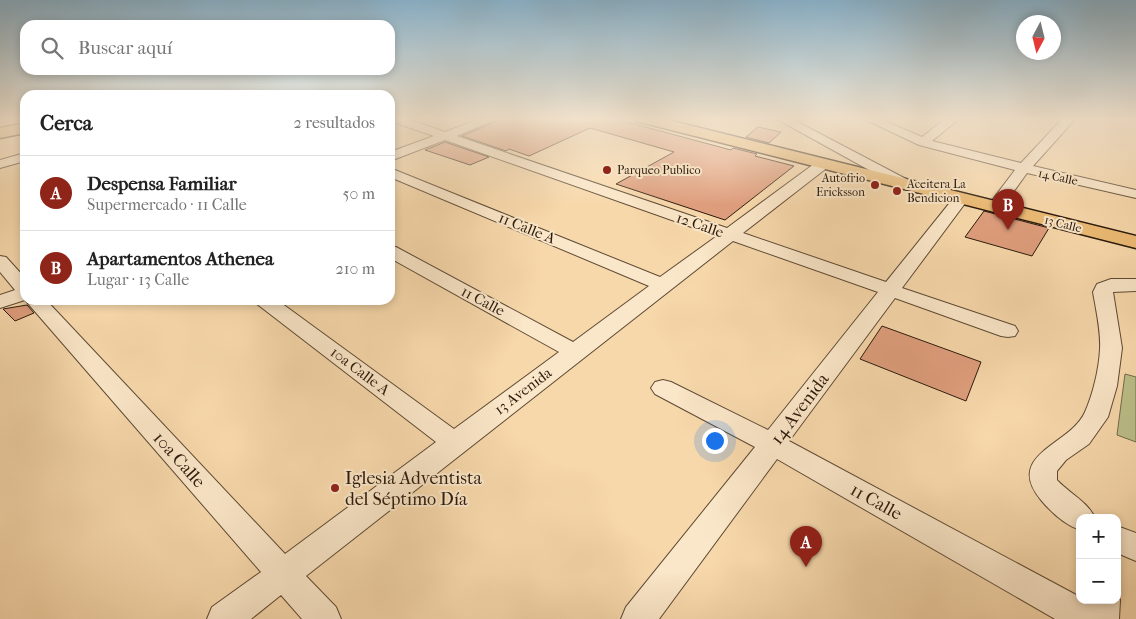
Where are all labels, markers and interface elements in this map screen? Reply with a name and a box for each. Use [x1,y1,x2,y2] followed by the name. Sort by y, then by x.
[1016,15,1061,60] north arrow
[20,20,395,75] search box
[38,34,66,62] icon: search
[78,37,172,59] text: Buscar aquí
[40,111,92,135] text: Cerca
[294,113,375,132] text: 2 resultados
[617,163,701,177] place label: Parqueo Publico
[601,164,613,176] marker: Parqueo Publico
[1037,166,1079,188] street label: 14 Calle
[816,171,865,199] place label: Autofrio Ericksson
[87,173,237,195] text: Despensa Familiar
[906,177,966,205] place label: Aceitera La Bendicion
[869,179,881,191] marker: Autofrio Ericksson
[51,184,61,203] text: A
[343,184,375,203] text: 50 m
[891,185,903,197] marker: Aceitera La Bendicion
[992,189,1024,230] pin: B
[87,195,247,214] text: Supermercado · 11 Calle
[496,209,558,248] street label: 11 Calle A
[674,209,727,242] street label: 12 Calle
[1043,213,1083,235] street label: 13 Calle
[87,248,274,270] text: Apartamentos Athenea
[51,259,61,278] text: B
[336,259,375,278] text: 210 m
[87,270,189,289] text: Lugar · 13 Calle
[458,282,508,320] street label: 11 Calle
[327,343,393,399] street label: 10a Calle A
[491,363,556,418] street label: 13 Avenida
[766,369,834,449] street label: 14 Avenida
[149,428,209,492] street label: 10a Calle
[702,428,728,454] your location
[345,468,482,510] place label: Iglesia Adventista del Séptimo Día
[846,479,906,525] street label: 11 Calle
[329,482,341,494] marker: Iglesia Adventista del Séptimo Día
[1076,514,1121,604] map controls
[1076,514,1121,559] button: +
[790,526,822,567] pin: A
[1076,559,1121,604] button: −

